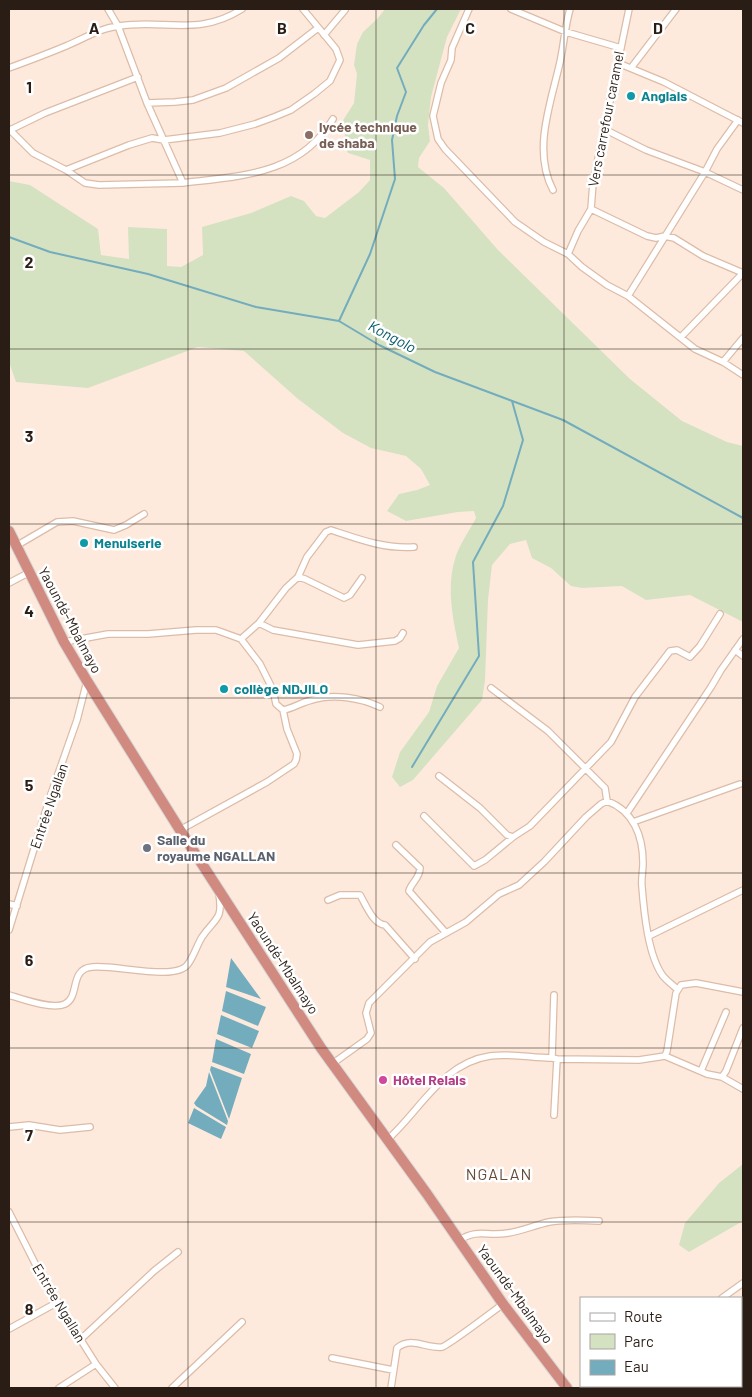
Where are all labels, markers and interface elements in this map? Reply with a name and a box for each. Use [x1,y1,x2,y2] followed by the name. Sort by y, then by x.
[89,18,100,37] text: A
[277,18,287,37] text: B
[465,18,475,37] text: C
[653,18,663,37] text: D
[584,50,627,188] street label: Vers carrefour caramel
[26,77,32,96] text: 1
[641,87,687,104] place label: Anglais
[625,90,637,102] marker: Anglais
[319,118,417,151] place label: lycée technique de shaba
[303,129,315,141] marker: lycée technique de shaba
[25,252,34,271] text: 2
[366,316,419,356] water label: Kongolo
[25,426,33,445] text: 3
[94,534,162,551] place label: Menuiserie
[78,537,90,549] marker: Menuiserie
[35,564,106,676] street label: Yaoundé-Mbalmayo
[24,601,34,620] text: 4
[234,680,329,697] place label: collège NDJILO
[218,683,230,695] marker: collège NDJILO
[26,761,71,851] street label: Entrée Ngallan
[25,775,34,794] text: 5
[157,831,275,864] place label: Salle du royaume NGALLAN
[141,842,153,854] marker: Salle du royaume NGALLAN
[244,909,323,1017] street label: Yaoundé-Mbalmayo
[25,950,34,969] text: 6
[393,1071,466,1088] place label: Hôtel Relais
[377,1074,389,1086] marker: Hôtel Relais
[25,1125,33,1144] text: 7
[466,1164,532,1183] district label: NGALAN
[474,1241,557,1347] street label: Yaoundé-Mbalmayo
[29,1260,90,1345] street label: Entrée Ngallan
[580,1297,742,1387] legend
[25,1299,34,1318] text: 8
[624,1307,663,1325] text: Route
[624,1332,654,1350] text: Parc
[624,1357,649,1375] text: Eau

